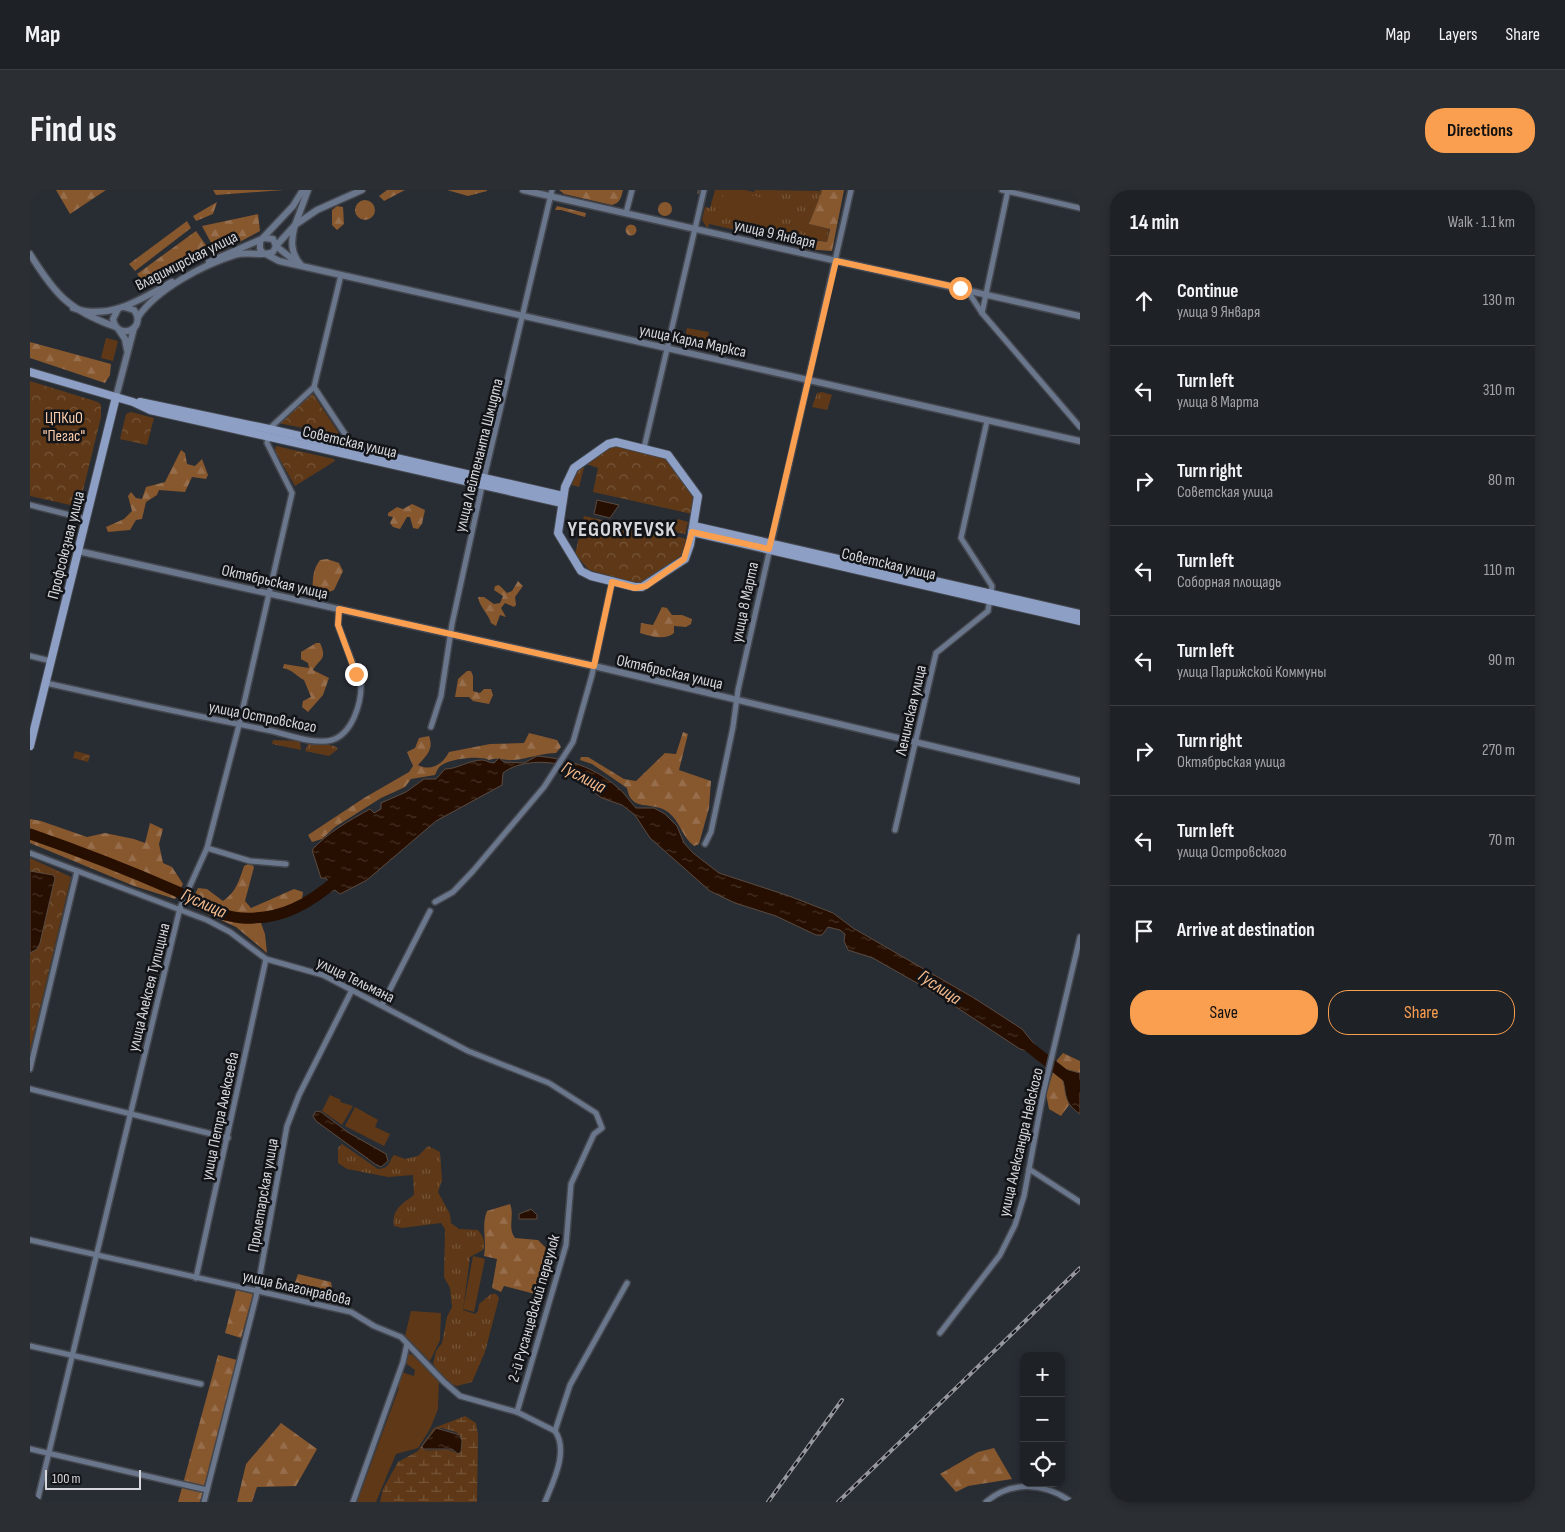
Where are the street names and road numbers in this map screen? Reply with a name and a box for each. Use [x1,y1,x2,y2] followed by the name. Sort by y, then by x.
[732,216,817,253] street label: улица 9 Января
[132,227,241,295] street label: Владимирская улица
[637,321,748,362] street label: улица Карла Маркса
[451,377,508,534] street label: улица Лейтенанта Шмидта
[301,422,399,463] street label: Советская улица
[44,489,89,601] street label: Профсоюзная улица
[840,544,938,585] street label: Советская улица
[728,560,763,644] street label: улица 8 Марта
[220,561,330,604] street label: Октябрьская улица
[615,651,725,694] street label: Октябрьская улица
[892,663,931,758] street label: Ленинская улица
[207,698,318,737] street label: улица Островского
[124,921,175,1054] street label: улица Алексея Тупицина
[313,953,397,1007] street label: улица Тельмана
[198,1050,243,1182] street label: улица Петра Алексеева
[995,1066,1048,1219] street label: улица Александра Невского
[244,1137,283,1254] street label: Пролетарская улица
[504,1232,565,1384] street label: 2-й Русанцевский переулок
[241,1267,353,1310] street label: улица Благонравова

